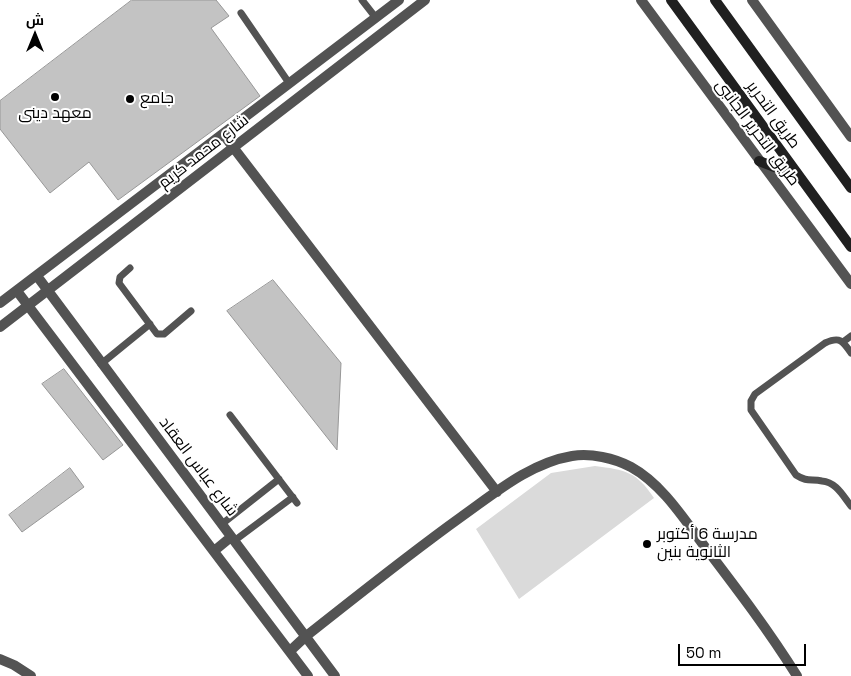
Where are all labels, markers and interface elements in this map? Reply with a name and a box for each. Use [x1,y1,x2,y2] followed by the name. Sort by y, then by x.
[10,10,60,60] north arrow
[26,11,44,29] text: ش
[711,76,803,190] street label: طريق التحرير الجانبى
[742,77,804,153] street label: طريق التحرير
[140,89,174,109] place label: جامع
[49,91,61,103] marker: معهد دينى
[124,93,136,105] marker: جامع
[18,104,92,124] place label: معهد دينى
[155,111,253,193] street label: شارع محمد كريم
[155,414,241,520] street label: شارع عباس العقاد
[657,525,758,563] place label: مدرسة 6 أكتوبر الثانوية بنين
[641,538,653,550] marker: مدرسة 6 أكتوبر الثانوية بنين
[681,634,808,666] scale bar
[686,643,721,662] text: 50 m

